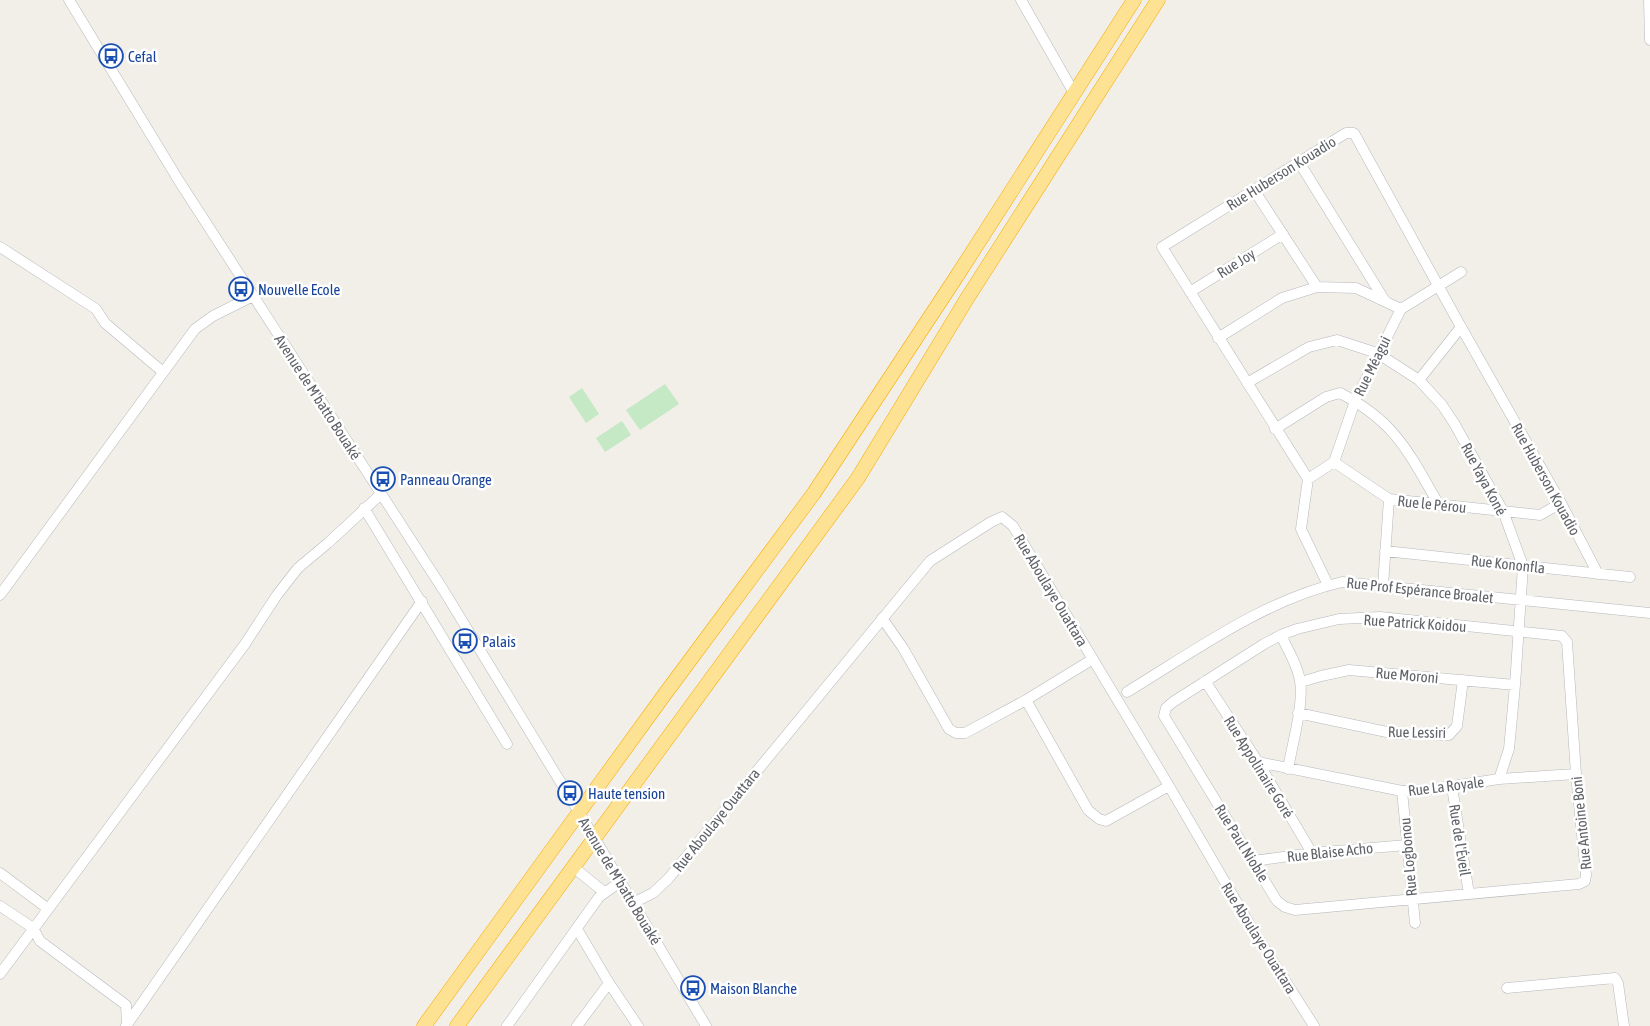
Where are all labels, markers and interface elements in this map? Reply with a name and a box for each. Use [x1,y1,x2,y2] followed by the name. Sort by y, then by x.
[98,43,124,69] bus stop icon: Cefal
[128,48,157,65] place label: Cefal
[1223,133,1339,213] street label: Rue Huberson Kouadio
[1214,245,1258,281] street label: Rue Joy
[228,276,254,302] bus stop icon: Nouvelle Ecole
[258,281,340,298] place label: Nouvelle Ecole
[271,331,365,463] street label: Avenue de M'batto Bouaké
[1350,333,1394,399] street label: Rue Méagui
[1508,420,1584,538] street label: Rue Huberson Kouadio
[1458,440,1510,518] street label: Rue Yaya Koné
[370,466,396,492] bus stop icon: Panneau Orange
[400,471,492,488] place label: Panneau Orange
[1397,492,1467,516] street label: Rue le Pérou
[1011,531,1091,649] street label: Rue Aboulaye Ouattara
[1470,552,1546,576] street label: Rue Kononfla
[1346,574,1494,606] street label: Rue Prof Espérance Broalet
[1363,611,1467,635] street label: Rue Patrick Koidou
[452,628,478,654] bus stop icon: Palais
[482,633,516,650] place label: Palais
[1375,664,1439,686] street label: Rue Moroni
[1221,713,1297,821] street label: Rue Appolinaire Goré
[1388,723,1446,741] street label: Rue Lessiri
[669,765,763,875] street label: Rue Aboulaye Ouattara
[1407,773,1485,799] street label: Rue La Royale
[1568,775,1594,871] street label: Rue Antoine Boni
[557,780,583,806] bus stop icon: Haute tension
[588,785,665,802] place label: Haute tension
[1211,801,1273,885] street label: Rue Paul Nioble
[1446,803,1474,877] street label: Rue de l'Éveil
[575,814,665,948] street label: Avenue de M'batto Bouaké
[1396,817,1420,897] street label: Rue Logbonou
[1286,839,1374,865] street label: Rue Blaise Acho
[1218,879,1300,997] street label: Rue Aboulaye Ouattara
[680,975,706,1001] bus stop icon: Maison Blanche
[710,980,797,997] place label: Maison Blanche

